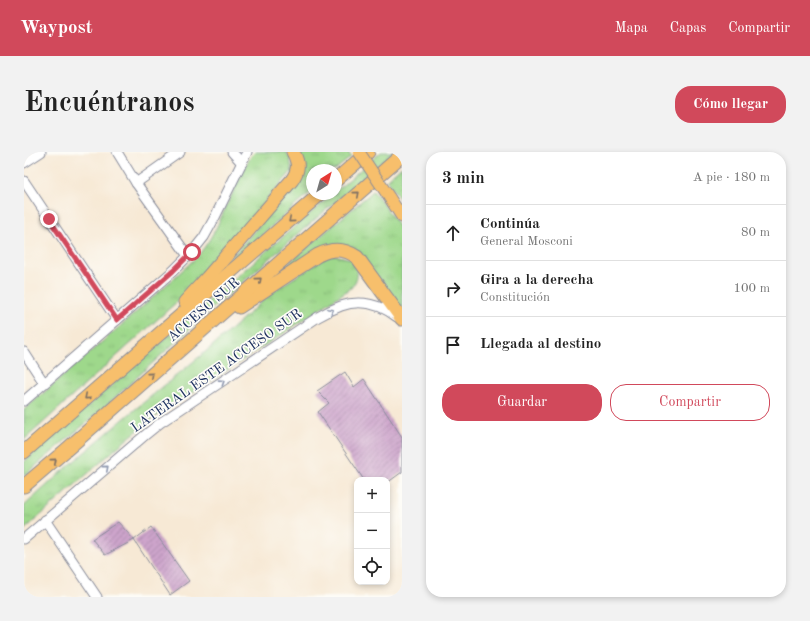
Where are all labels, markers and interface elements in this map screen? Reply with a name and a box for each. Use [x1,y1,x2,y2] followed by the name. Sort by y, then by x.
[20,19,93,38] text: Waypost
[615,21,648,35] text: Mapa
[670,21,706,35] text: Capas
[728,21,790,35] text: Compartir
[675,86,786,123] button: Cómo llegar
[24,90,194,118] text: Encuéntranos
[306,164,342,200] north arrow
[442,170,485,187] text: 3 min
[693,171,770,184] text: A pie · 180 m
[352,191,360,199] one-way arrow
[40,210,58,228] route end
[288,215,295,222] one-way arrow
[480,217,540,232] text: Continúa
[442,222,464,244] icon: ahead
[741,226,770,239] text: 80 m
[480,235,573,248] text: General Mosconi
[183,243,201,261] route start
[480,273,594,288] text: Gira a la derecha
[165,275,242,345] street label: ACCESO SUR
[255,278,262,285] one-way arrow
[442,278,464,300] icon: right
[733,282,770,295] text: 100 m
[480,291,550,304] text: Constitución
[129,306,304,435] street label: LATERAL ESTE ACCESO SUR
[326,308,334,315] one-way arrow
[442,334,464,356] icon: arrive
[480,337,601,352] text: Llegada al destino
[147,373,154,380] one-way arrow
[218,379,225,387] one-way arrow
[442,384,602,421] button: Guardar
[610,384,770,421] button: Compartir
[85,393,92,400] one-way arrow
[49,459,56,466] one-way arrow
[102,465,109,472] one-way arrow
[354,477,390,585] map controls
[354,477,390,513] button: +
[354,513,390,549] button: −
[354,549,390,585] button: locate

